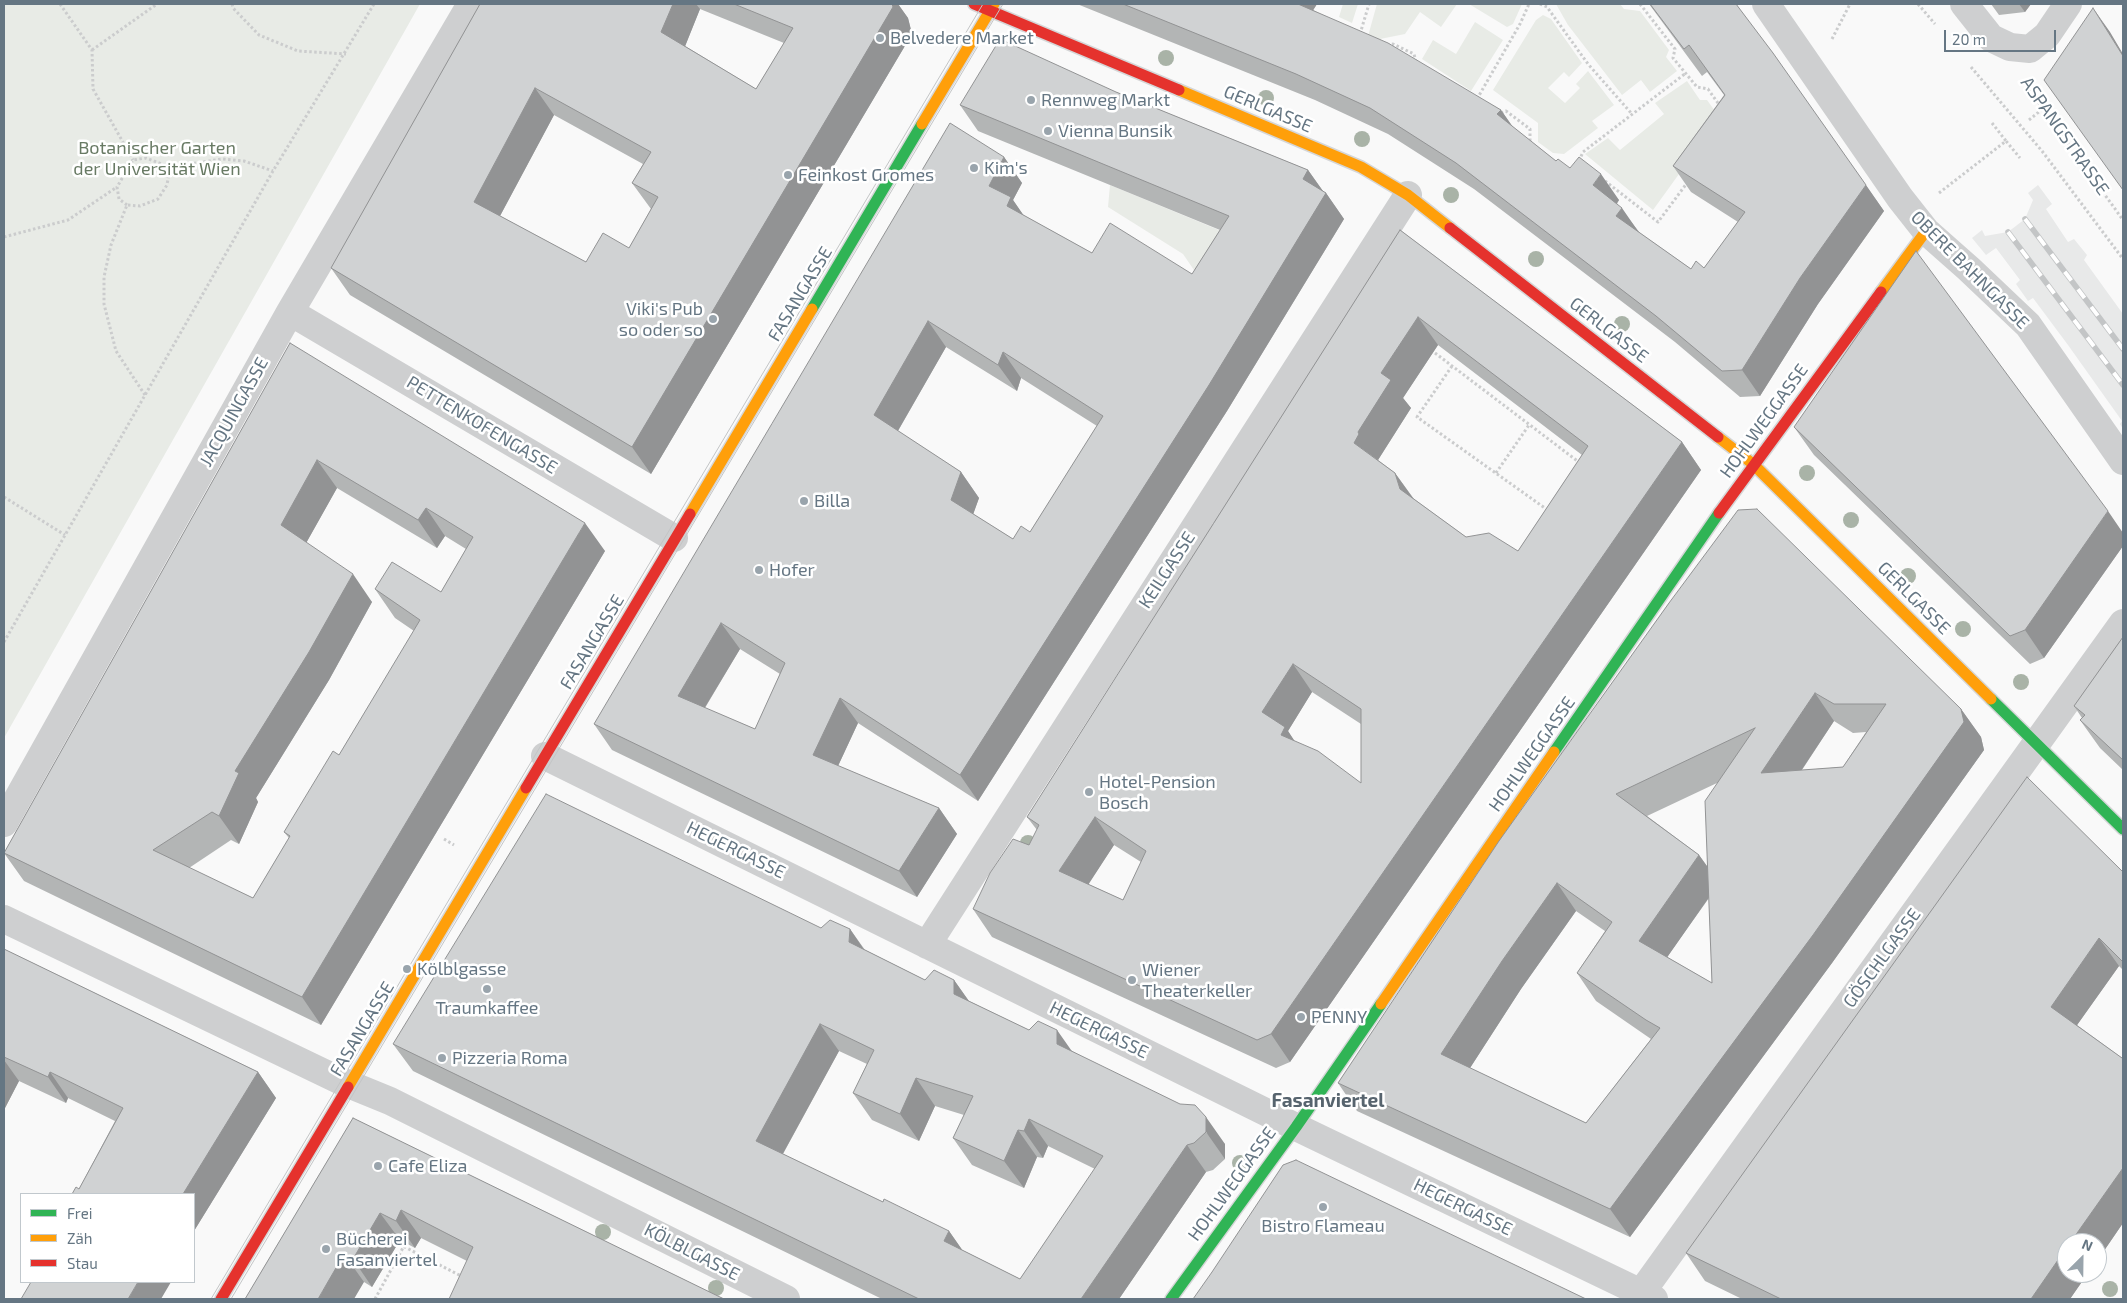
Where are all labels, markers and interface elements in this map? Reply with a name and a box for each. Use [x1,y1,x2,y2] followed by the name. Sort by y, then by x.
[1947,20,2060,52] scale bar
[890,27,1034,49] place label: Belvedere Market
[1952,30,1986,48] text: 20 m
[874,32,886,44] marker: Belvedere Market
[2016,73,2114,199] street label: ASPANGSTRASSE
[1220,81,1316,137] street label: GERLGASSE
[1041,89,1170,111] place label: Rennweg Markt
[1025,94,1037,106] marker: Rennweg Markt
[1058,120,1173,142] place label: Vienna Bunsik
[1042,125,1054,137] marker: Vienna Bunsik
[73,137,241,180] park label: Botanischer Garten der Universität Wien
[984,157,1028,179] place label: Kim's
[968,162,980,174] marker: Kim's
[798,164,934,186] place label: Feinkost Gromes
[782,169,794,181] marker: Feinkost Gromes
[1906,206,2034,334] street label: OBERE BAHNGASSE
[763,243,837,345] street label: FASANGASSE
[1565,292,1653,368] street label: GERLGASSE
[619,298,703,340] place label: Viki's Pub so oder so
[707,313,719,325] marker: Viki's Pub so oder so
[195,354,273,470] street label: JACQUINGASSE
[1715,360,1813,482] street label: HOHLWEGGASSE
[403,371,561,479] street label: PETTENKOFENGASSE
[814,490,850,512] place label: Billa
[798,495,810,507] marker: Billa
[1134,528,1200,612] street label: KEILGASSE
[1873,557,1955,639] street label: GERLGASSE
[769,559,815,581] place label: Hofer
[753,564,765,576] marker: Hofer
[555,591,629,693] street label: FASANGASSE
[1484,692,1580,816] street label: HOHLWEGGASSE
[1099,771,1216,814] place label: Hotel-Pension Bosch
[1083,786,1095,798] marker: Hotel-Pension Bosch
[683,817,789,883] street label: HEGERGASSE
[1839,904,1925,1012] street label: GÖSCHLGASSE
[417,958,506,980] place label: Kölblgasse
[1142,959,1252,1002] place label: Wiener Theaterkeller
[401,963,413,975] marker: Kölblgasse
[1126,974,1138,986] marker: Wiener Theaterkeller
[325,978,399,1080] street label: FASANGASSE
[481,983,493,995] marker: Traumkaffee
[436,997,538,1019] place label: Traumkaffee
[1046,997,1152,1063] street label: HEGERGASSE
[1311,1006,1367,1028] place label: PENNY
[1295,1011,1307,1023] marker: PENNY
[452,1047,568,1069] place label: Pizzeria Roma
[436,1052,448,1064] marker: Pizzeria Roma
[1272,1090,1384,1112] district label: Fasanviertel
[1183,1123,1281,1245] street label: HOHLWEGGASSE
[388,1155,467,1177] place label: Cafe Eliza
[372,1160,384,1172] marker: Cafe Eliza
[1410,1174,1516,1240] street label: HEGERGASSE
[20,1193,195,1283] legend
[1317,1201,1329,1213] marker: Bistro Flameau
[67,1204,92,1222] text: Frei
[1261,1215,1385,1237] place label: Bistro Flameau
[641,1219,743,1285] street label: KÖLBLGASSE
[336,1228,437,1270] place label: Bücherei Fasanviertel
[67,1229,92,1247] text: Zäh
[2057,1233,2107,1283] north arrow
[2080,1235,2096,1254] text: N
[320,1243,332,1255] marker: Bücherei Fasanviertel
[67,1254,98,1272] text: Stau

